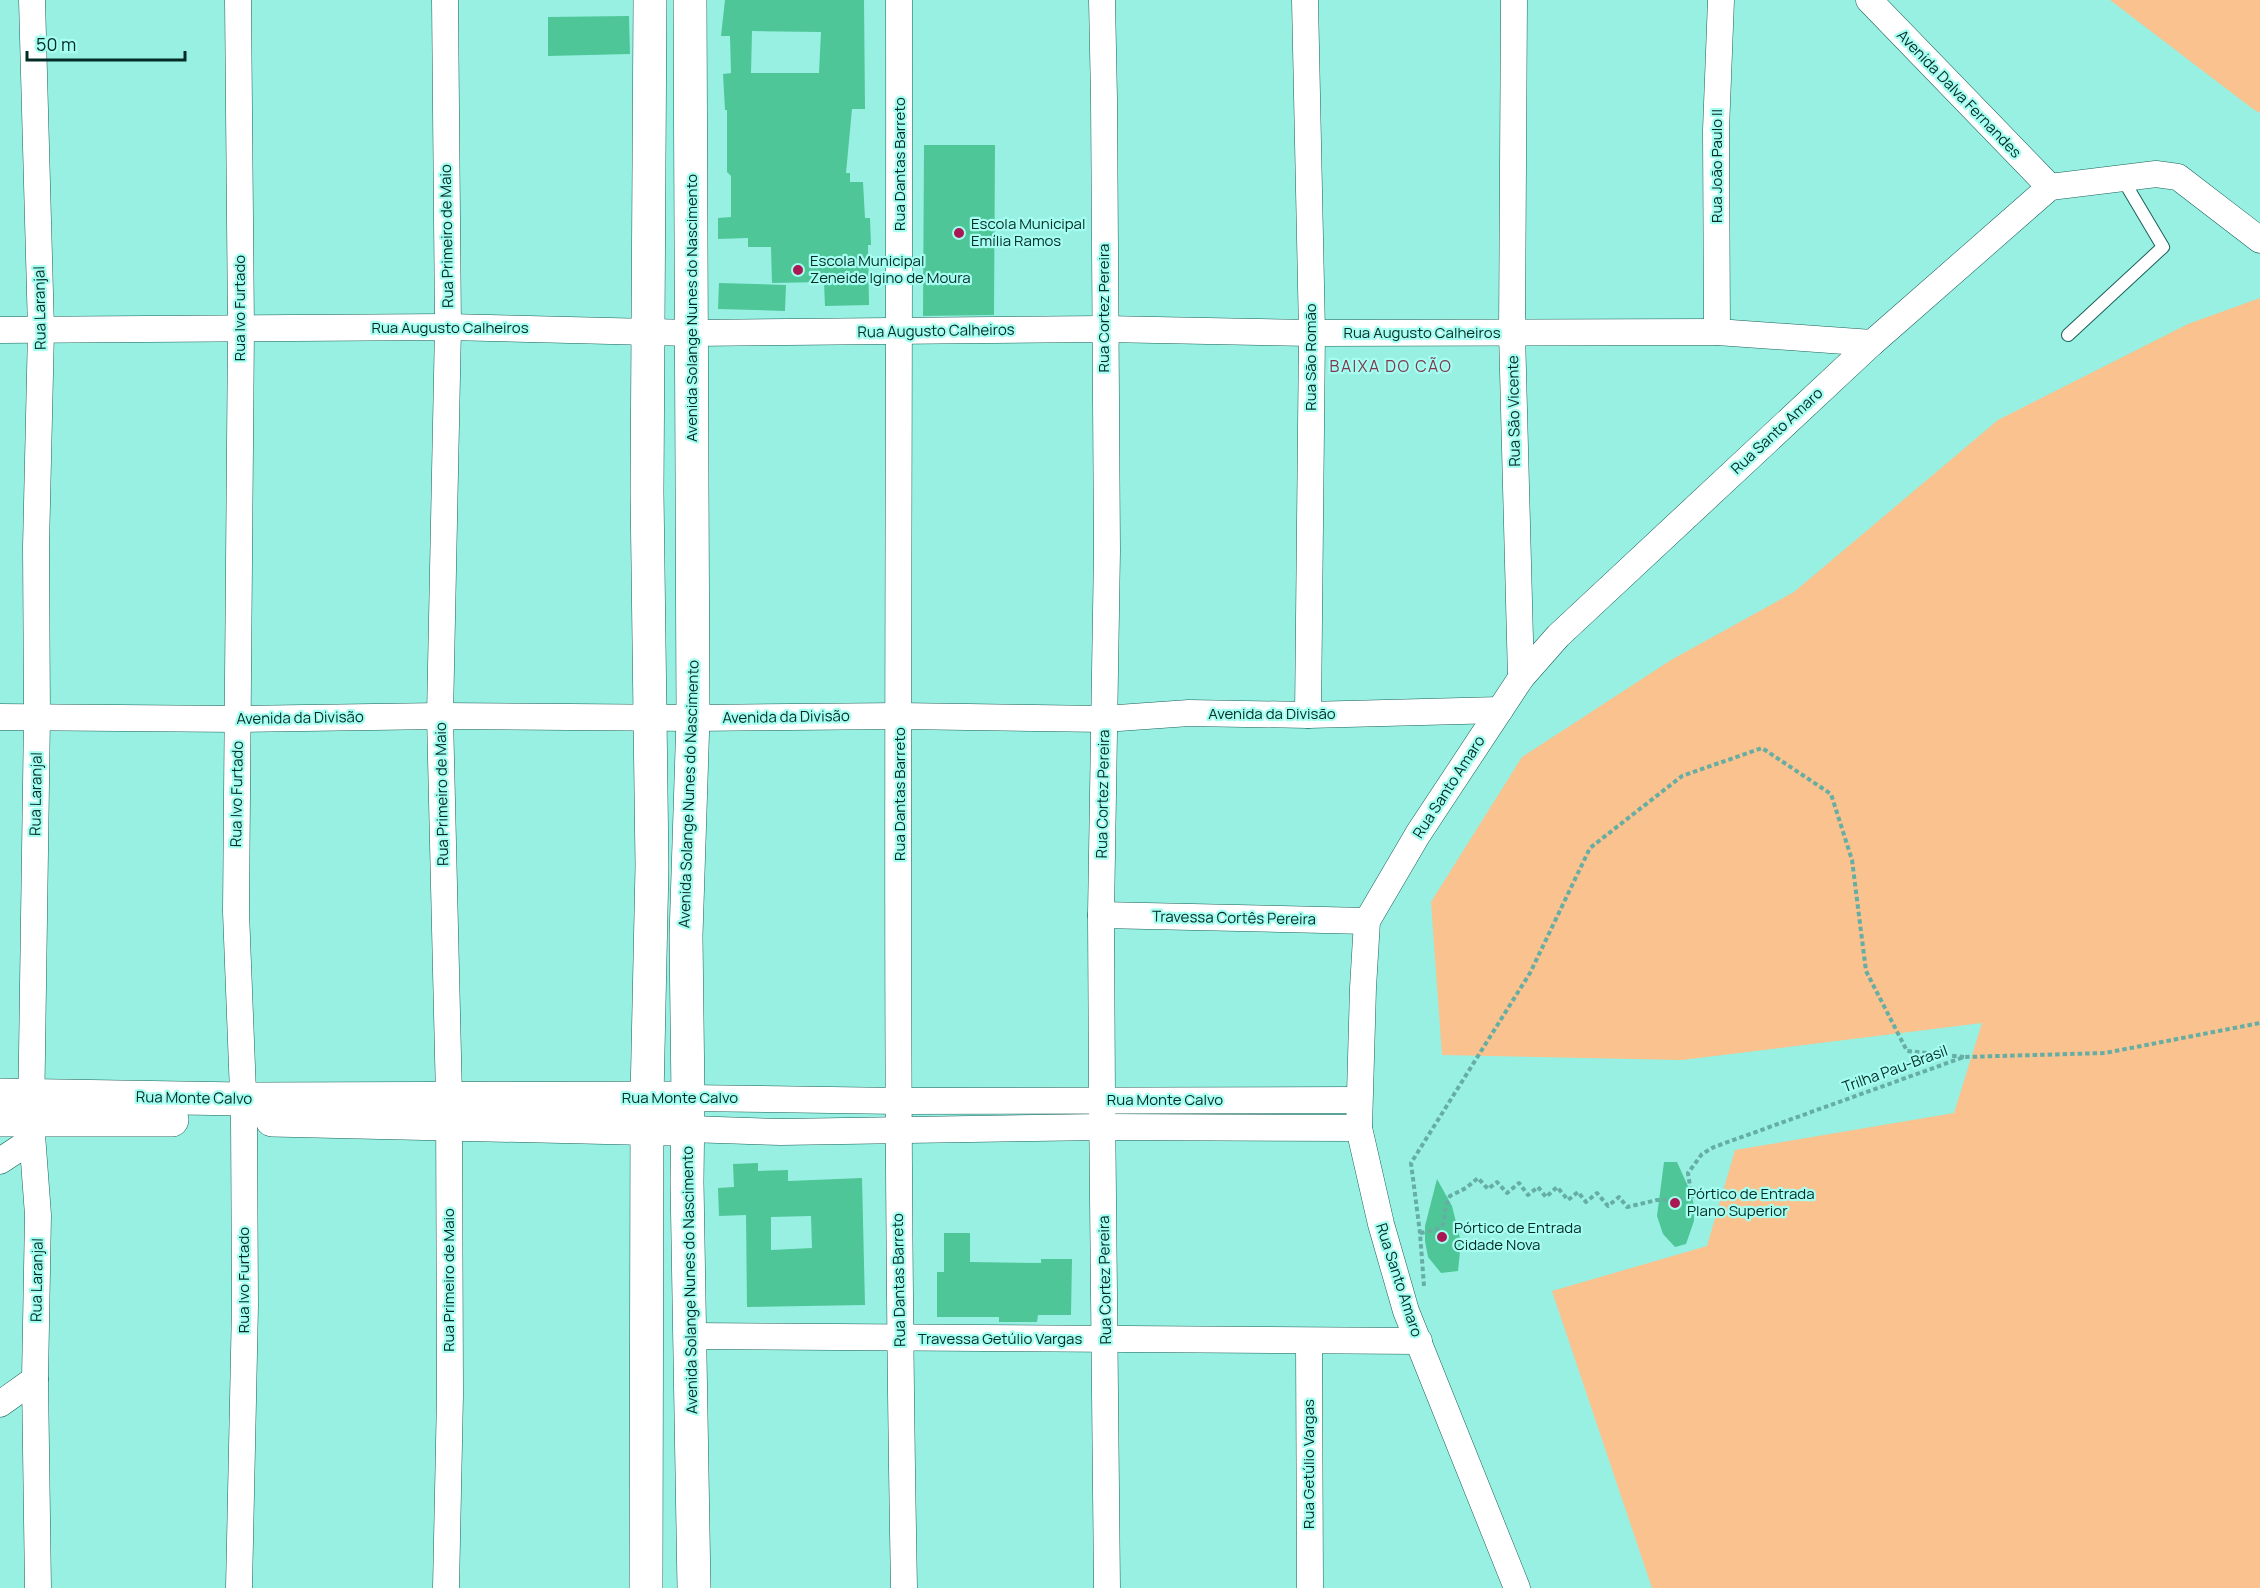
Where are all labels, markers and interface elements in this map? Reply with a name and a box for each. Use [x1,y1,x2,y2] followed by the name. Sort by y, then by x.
[27,24,184,62] scale bar
[1892,25,2026,163] street label: Avenida Dalva Fernandes
[36,32,76,56] text: 50 m
[889,97,910,231] street label: Rua Dantas Barreto
[1706,109,1727,223] street label: Rua João Paulo II
[435,164,458,308] street label: Rua Primeiro de Maio
[681,174,702,442] street label: Avenida Solange Nunes do Nascimento
[971,213,1085,251] place label: Escola Municipal Emília Ramos
[952,226,966,240] marker: Escola Municipal Emília Ramos
[1093,244,1114,372] street label: Rua Cortez Pereira
[810,250,971,288] place label: Escola Municipal Zeneide Igino de Moura
[229,255,250,361] street label: Rua Ivo Furtado
[791,263,805,277] marker: Escola Municipal Zeneide Igino de Moura
[28,266,51,350] street label: Rua Laranjal
[1300,303,1321,411] street label: Rua São Romão
[371,317,529,338] street label: Rua Augusto Calheiros
[857,319,1015,342] street label: Rua Augusto Calheiros
[1343,322,1501,343] street label: Rua Augusto Calheiros
[1330,355,1452,377] district label: BAIXA DO CÃO
[1502,355,1525,467] street label: Rua São Vicente
[1726,382,1827,479] street label: Rua Santo Amaro
[673,660,704,928] street label: Avenida Solange Nunes do Nascimento
[1208,703,1336,724] street label: Avenida da Divisão
[722,705,850,728] street label: Avenida da Divisão
[236,706,364,729] street label: Avenida da Divisão
[430,722,453,866] street label: Rua Primeiro de Maio
[889,727,910,861] street label: Rua Dantas Barreto
[1091,729,1114,859] street label: Rua Cortez Pereira
[1408,731,1490,842] street label: Rua Santo Amaro
[225,741,248,847] street label: Rua Ivo Furtado
[24,752,47,836] street label: Rua Laranjal
[1152,906,1316,929] street label: Travessa Cortês Pereira
[1839,1040,1950,1097] street label: Trilha Pau-Brasil
[136,1086,252,1109] street label: Rua Monte Calvo
[622,1087,738,1108] street label: Rua Monte Calvo
[1107,1089,1223,1110] street label: Rua Monte Calvo
[677,1146,702,1414] street label: Avenida Solange Nunes do Nascimento
[1687,1183,1815,1221] place label: Pórtico de Entrada Plano Superior
[1668,1196,1682,1210] marker: Pórtico de Entrada Plano Superior
[438,1208,459,1352] street label: Rua Primeiro de Maio
[887,1213,910,1347] street label: Rua Dantas Barreto
[1093,1215,1116,1345] street label: Rua Cortez Pereira
[1454,1217,1582,1255] place label: Pórtico de Entrada Cidade Nova
[1371,1220,1428,1340] street label: Rua Santo Amaro
[233,1227,254,1333] street label: Rua Ivo Furtado
[1435,1230,1449,1244] marker: Pórtico de Entrada Cidade Nova
[25,1238,48,1322] street label: Rua Laranjal
[918,1328,1082,1349] street label: Travessa Getúlio Vargas
[1298,1399,1319,1529] street label: Rua Getúlio Vargas

